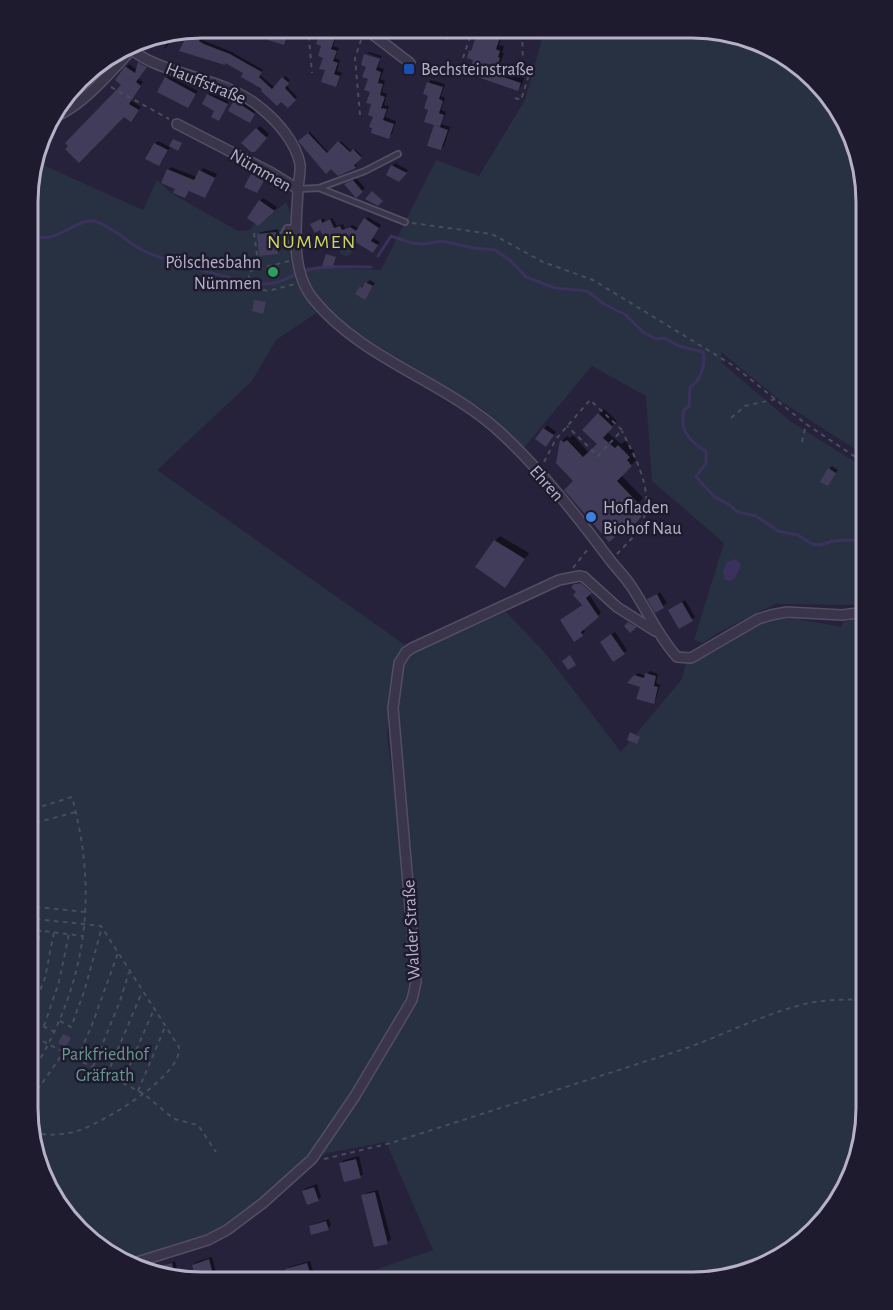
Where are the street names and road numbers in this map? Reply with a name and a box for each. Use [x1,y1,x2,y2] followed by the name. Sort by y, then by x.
[163,60,248,108] street label: Hauffstraße
[227,146,294,195] street label: Nümmen
[526,462,567,505] street label: Ehren
[400,879,424,981] street label: Walder Straße

